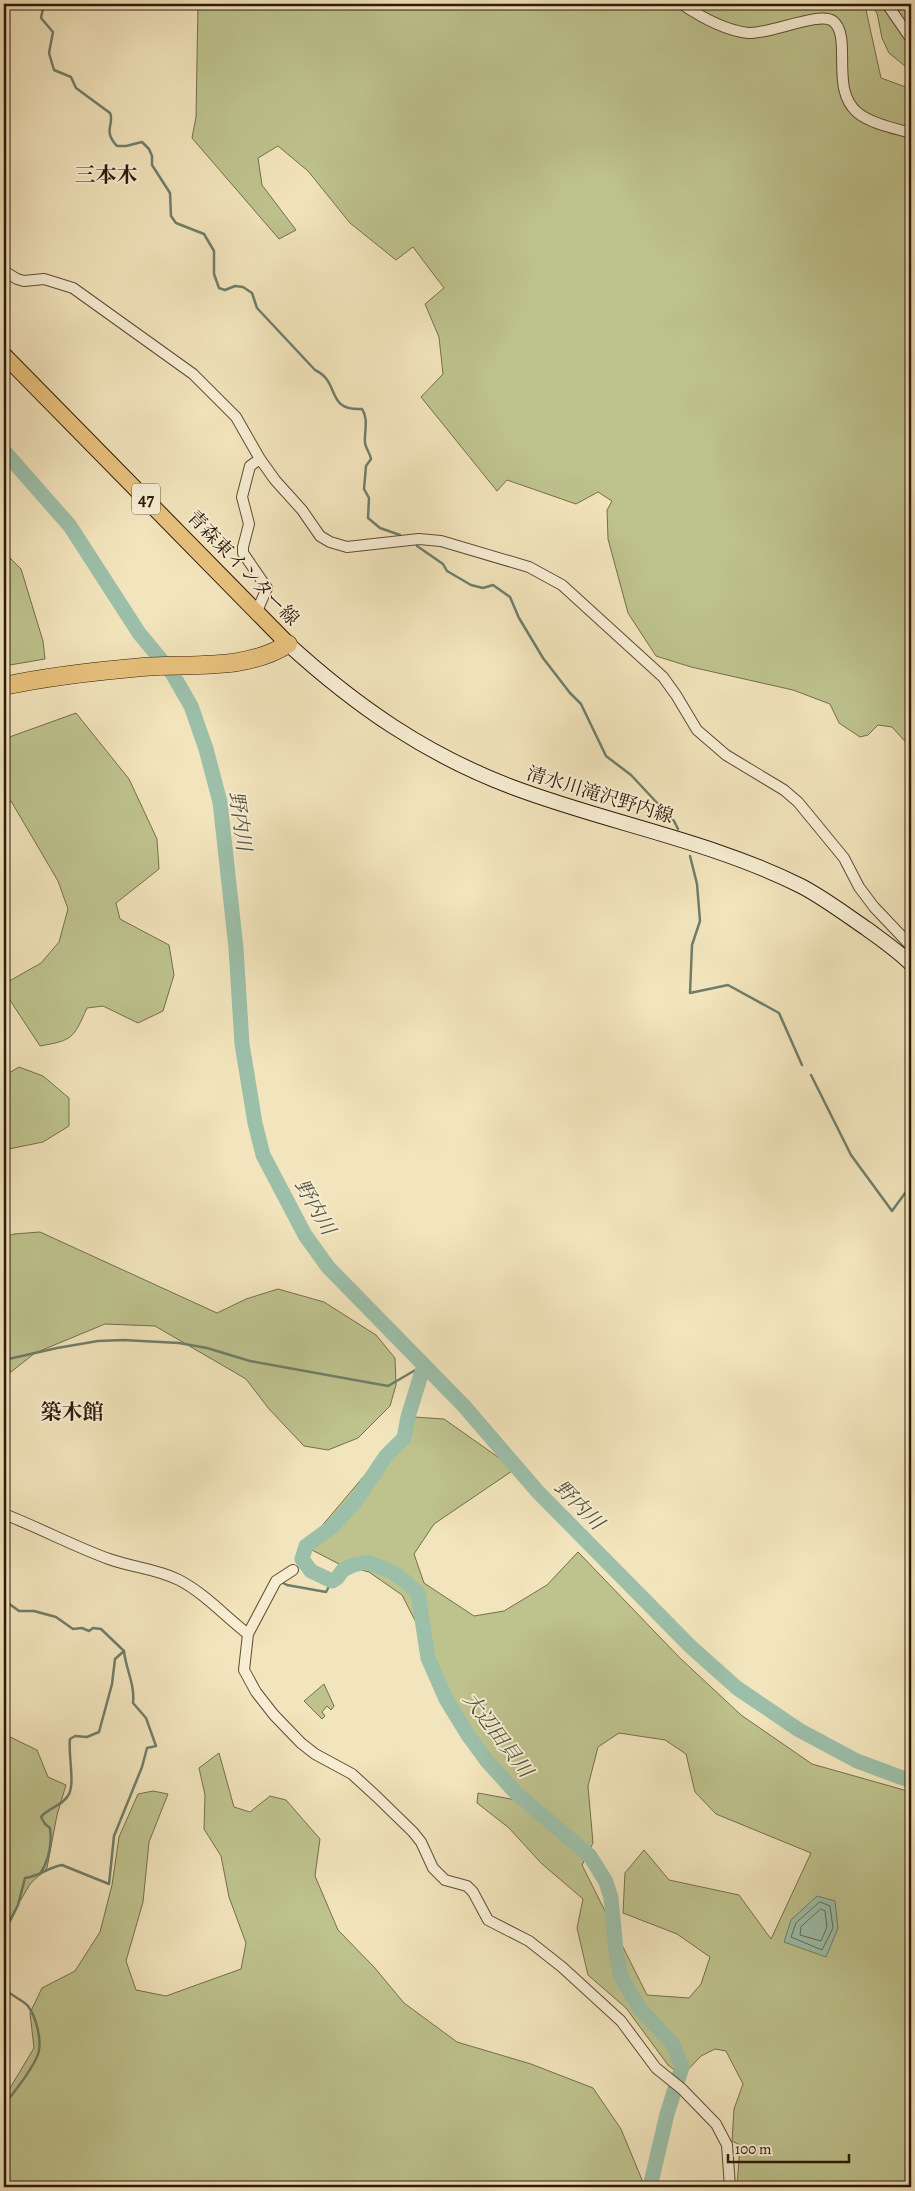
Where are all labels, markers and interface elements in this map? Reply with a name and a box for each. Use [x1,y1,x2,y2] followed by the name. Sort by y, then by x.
[75,161,138,189] district label: 三本木
[132,484,160,514] road number: 47
[181,505,305,631] street label: 青森東インター線
[524,760,676,830] street label: 清水川滝沢野内線
[222,789,258,855] water label: 野内川
[288,1174,343,1241] water label: 野内川
[41,1398,104,1426] district label: 築木館
[548,1474,611,1537] water label: 野内川
[457,1687,540,1785] water label: 大辺田貝川
[728,2131,849,2163] scale bar
[735,2139,772,2159] text: 100 m

